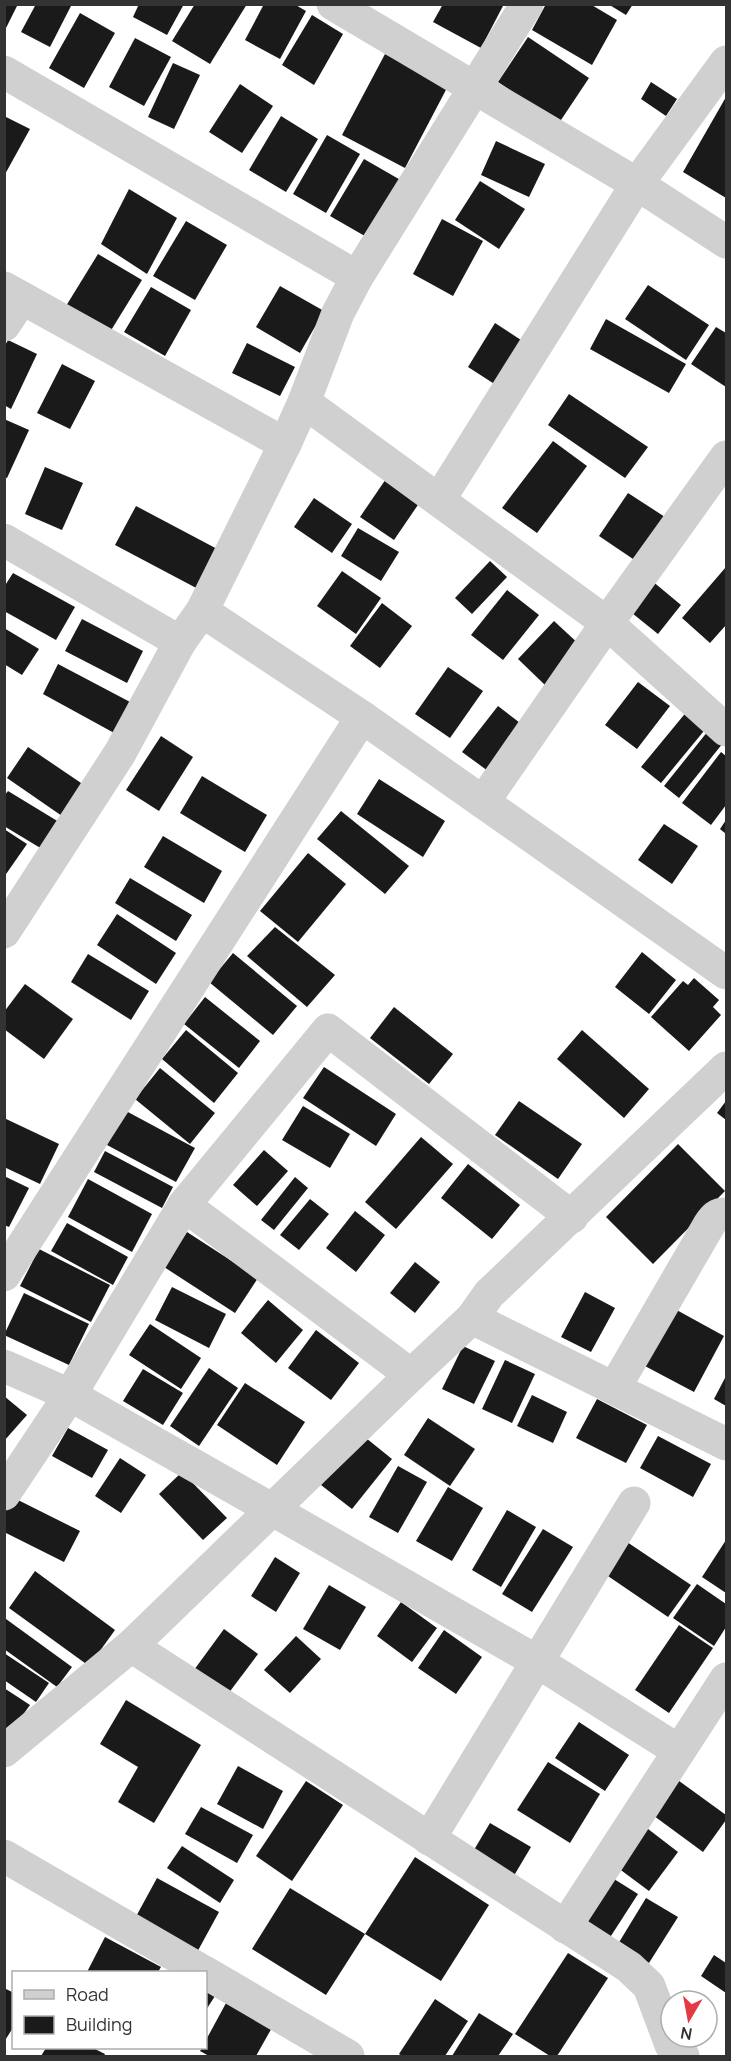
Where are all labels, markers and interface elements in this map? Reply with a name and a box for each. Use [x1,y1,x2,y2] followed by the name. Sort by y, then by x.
[12,1971,207,2049] legend
[66,1982,109,2006] text: Road
[659,1989,719,2049] north arrow
[66,2012,132,2036] text: Building
[679,2022,694,2046] text: N

